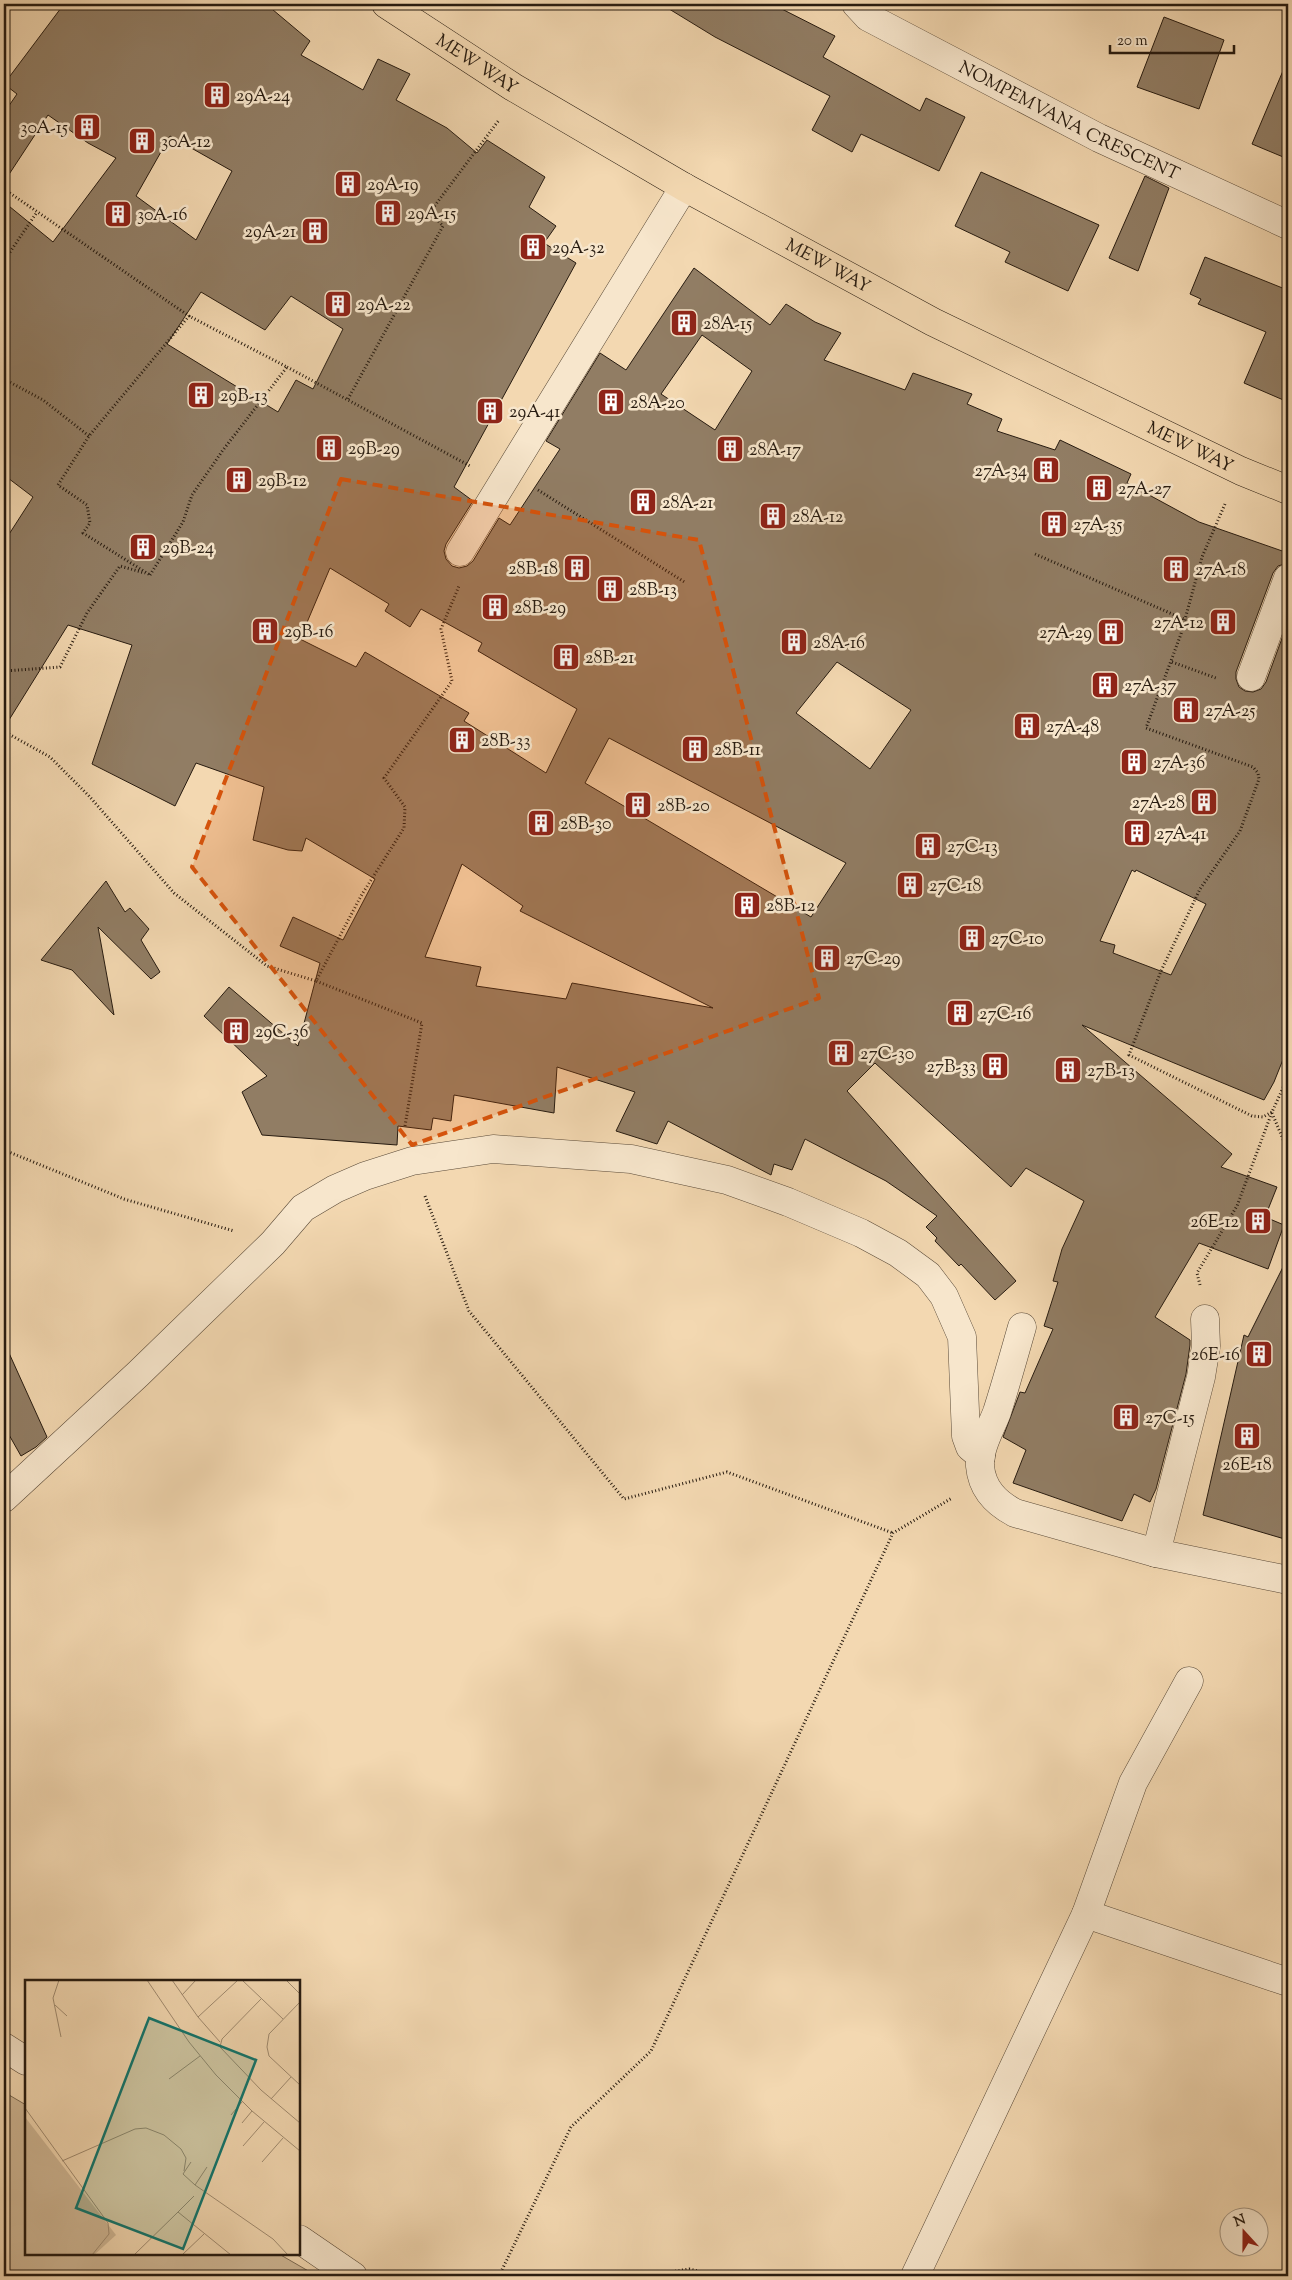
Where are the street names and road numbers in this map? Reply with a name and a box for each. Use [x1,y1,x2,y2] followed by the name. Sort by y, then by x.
[430,29,523,102] street label: MEW WAY
[953,56,1184,188] street label: NOMPEMVANA CRESCENT
[780,233,875,301] street label: MEW WAY
[1142,416,1237,480] street label: MEW WAY

